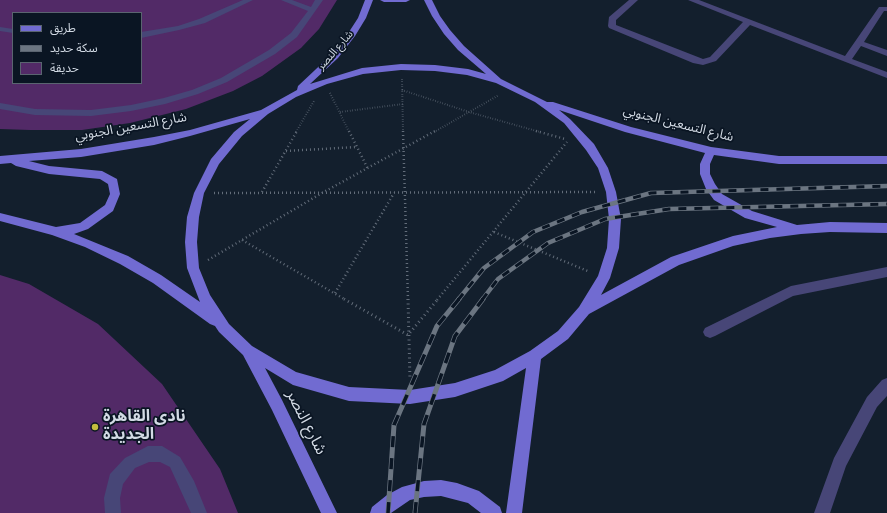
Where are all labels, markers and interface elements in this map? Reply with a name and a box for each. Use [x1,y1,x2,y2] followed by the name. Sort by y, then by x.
[12,12,142,84] legend
[50,21,76,37] text: طريق
[315,29,357,73] street label: شارع النصر
[50,41,98,57] text: سكة حديد
[50,61,79,77] text: حديقة
[621,104,735,146] street label: شارع التسعين الجنوبي
[74,110,188,146] street label: شارع التسعين الجنوبي
[281,387,329,459] street label: شارع النصر
[103,408,186,446] place label: نادى القاهرة الجديدة
[90,422,100,432] marker: نادى القاهرة الجديدة

